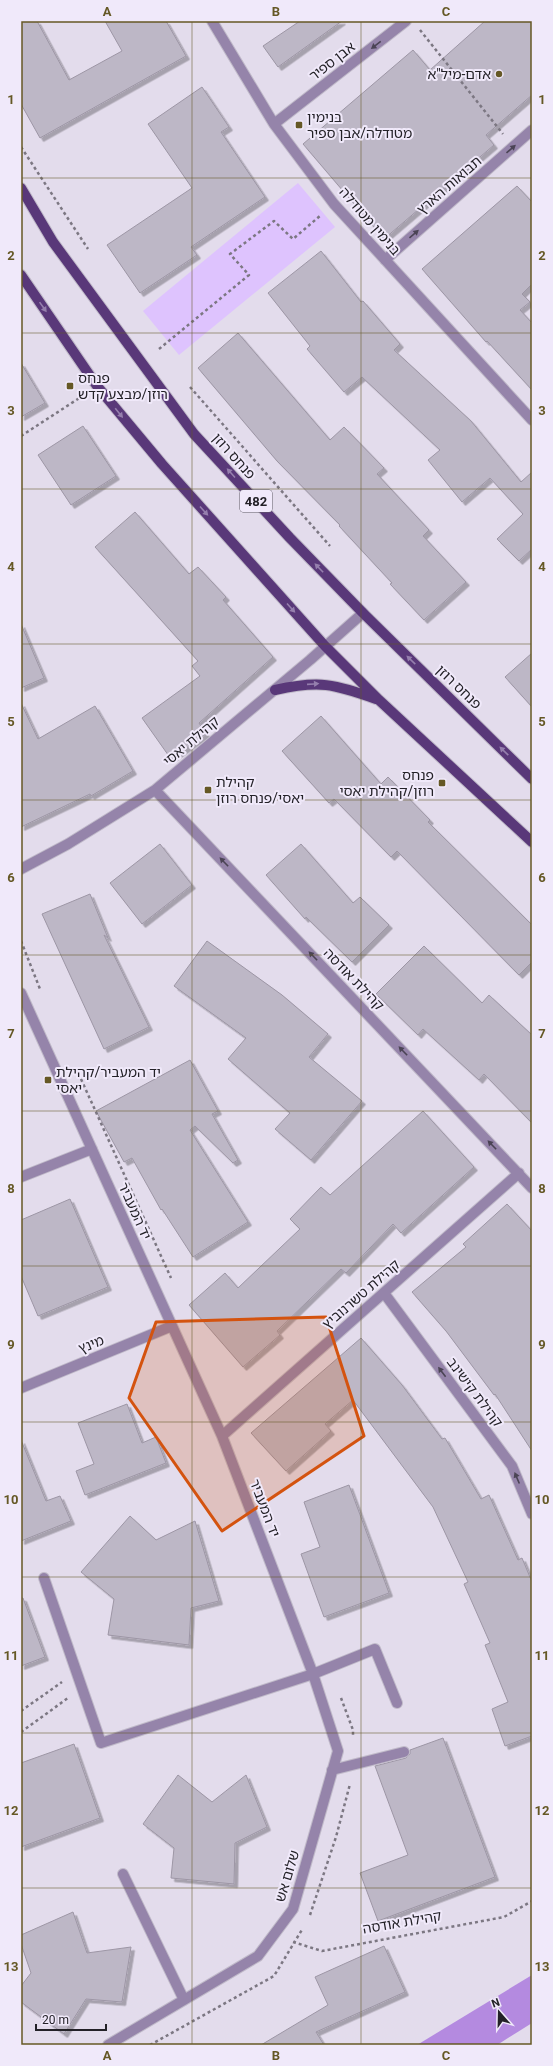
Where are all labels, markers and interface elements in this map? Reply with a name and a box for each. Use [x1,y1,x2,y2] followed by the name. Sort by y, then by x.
[103,4,112,19] text: A
[272,4,280,19] text: B
[442,4,451,19] text: C
[306,38,358,84] street label: אבן ספיר
[370,41,381,49] one-way arrow
[427,66,491,82] place label: אדם-מיל"א
[494,69,504,79] marker: אדם-מיל"א
[7,92,15,107] text: 1
[538,92,546,107] text: 1
[307,109,412,141] place label: בנימין מטודלה/אבן ספיר
[294,120,304,130] marker: בנימין מטודלה/אבן ספיר
[506,144,517,153] one-way arrow
[413,153,485,217] street label: תבואות הארץ
[336,184,404,258] street label: בנימין מטודלה
[409,230,419,239] one-way arrow
[7,248,15,263] text: 2
[538,248,546,263] text: 2
[39,302,47,313] one-way arrow
[78,370,168,402] place label: פנחס רוזן/מבצע קדש
[65,381,75,391] marker: פנחס רוזן/מבצע קדש
[7,403,15,418] text: 3
[538,403,546,418] text: 3
[115,407,124,418] one-way arrow
[209,430,259,482] street label: פנחס רוזן
[226,468,235,479] one-way arrow
[240,490,272,512] road number: 482
[199,506,209,516] one-way arrow
[7,559,15,574] text: 4
[538,559,546,574] text: 4
[314,563,324,573] one-way arrow
[286,603,295,613] one-way arrow
[406,655,416,665] one-way arrow
[433,662,485,712] street label: פנחס רוזן
[307,680,319,687] one-way arrow
[160,713,222,769] street label: קהילת יאסי
[7,714,15,729] text: 5
[538,714,546,729] text: 5
[499,746,509,756] one-way arrow
[339,767,434,799] place label: פנחס רוזן/קהילת יאסי
[216,774,304,806] place label: קהילת יאסי/פנחס רוזן
[437,778,447,788] marker: פנחס רוזן/קהילת יאסי
[203,785,213,795] marker: קהילת יאסי/פנחס רוזן
[219,857,228,867] one-way arrow
[7,870,15,885] text: 6
[538,870,546,885] text: 6
[320,945,388,1013] street label: קהילת אודסה
[309,952,318,961] one-way arrow
[7,1026,15,1041] text: 7
[538,1026,546,1041] text: 7
[398,1046,408,1056] one-way arrow
[56,1064,161,1096] place label: יד המעביר/קהילת יאסי
[43,1075,53,1085] marker: יד המעביר/קהילת יאסי
[487,1140,497,1150] one-way arrow
[115,1180,155,1242] street label: יד המעביר
[7,1181,15,1196] text: 8
[538,1181,546,1196] text: 8
[319,1256,403,1332] street label: קהילת טשרנוביץ
[76,1332,106,1356] street label: מינץ
[7,1337,15,1352] text: 9
[538,1337,546,1352] text: 9
[444,1354,506,1430] street label: קהילת קישינב
[438,1367,446,1377] one-way arrow
[514,1473,520,1484] one-way arrow
[247,1477,283,1539] street label: יד המעביר
[4,1492,18,1507] text: 10
[535,1492,549,1507] text: 10
[4,1648,18,1663] text: 11
[535,1648,549,1663] text: 11
[4,1803,18,1818] text: 12
[535,1803,549,1818] text: 12
[272,1848,302,1904] street label: שלום אש
[361,1907,443,1937] street label: קהילת אודסה
[4,1959,18,1974] text: 13
[535,1959,549,1974] text: 13
[479,1992,519,2032] north arrow
[490,1996,502,2011] text: N
[36,2006,106,2032] scale bar
[42,2013,69,2027] text: 20 m
[103,2048,112,2063] text: A
[272,2048,280,2063] text: B
[442,2048,451,2063] text: C

